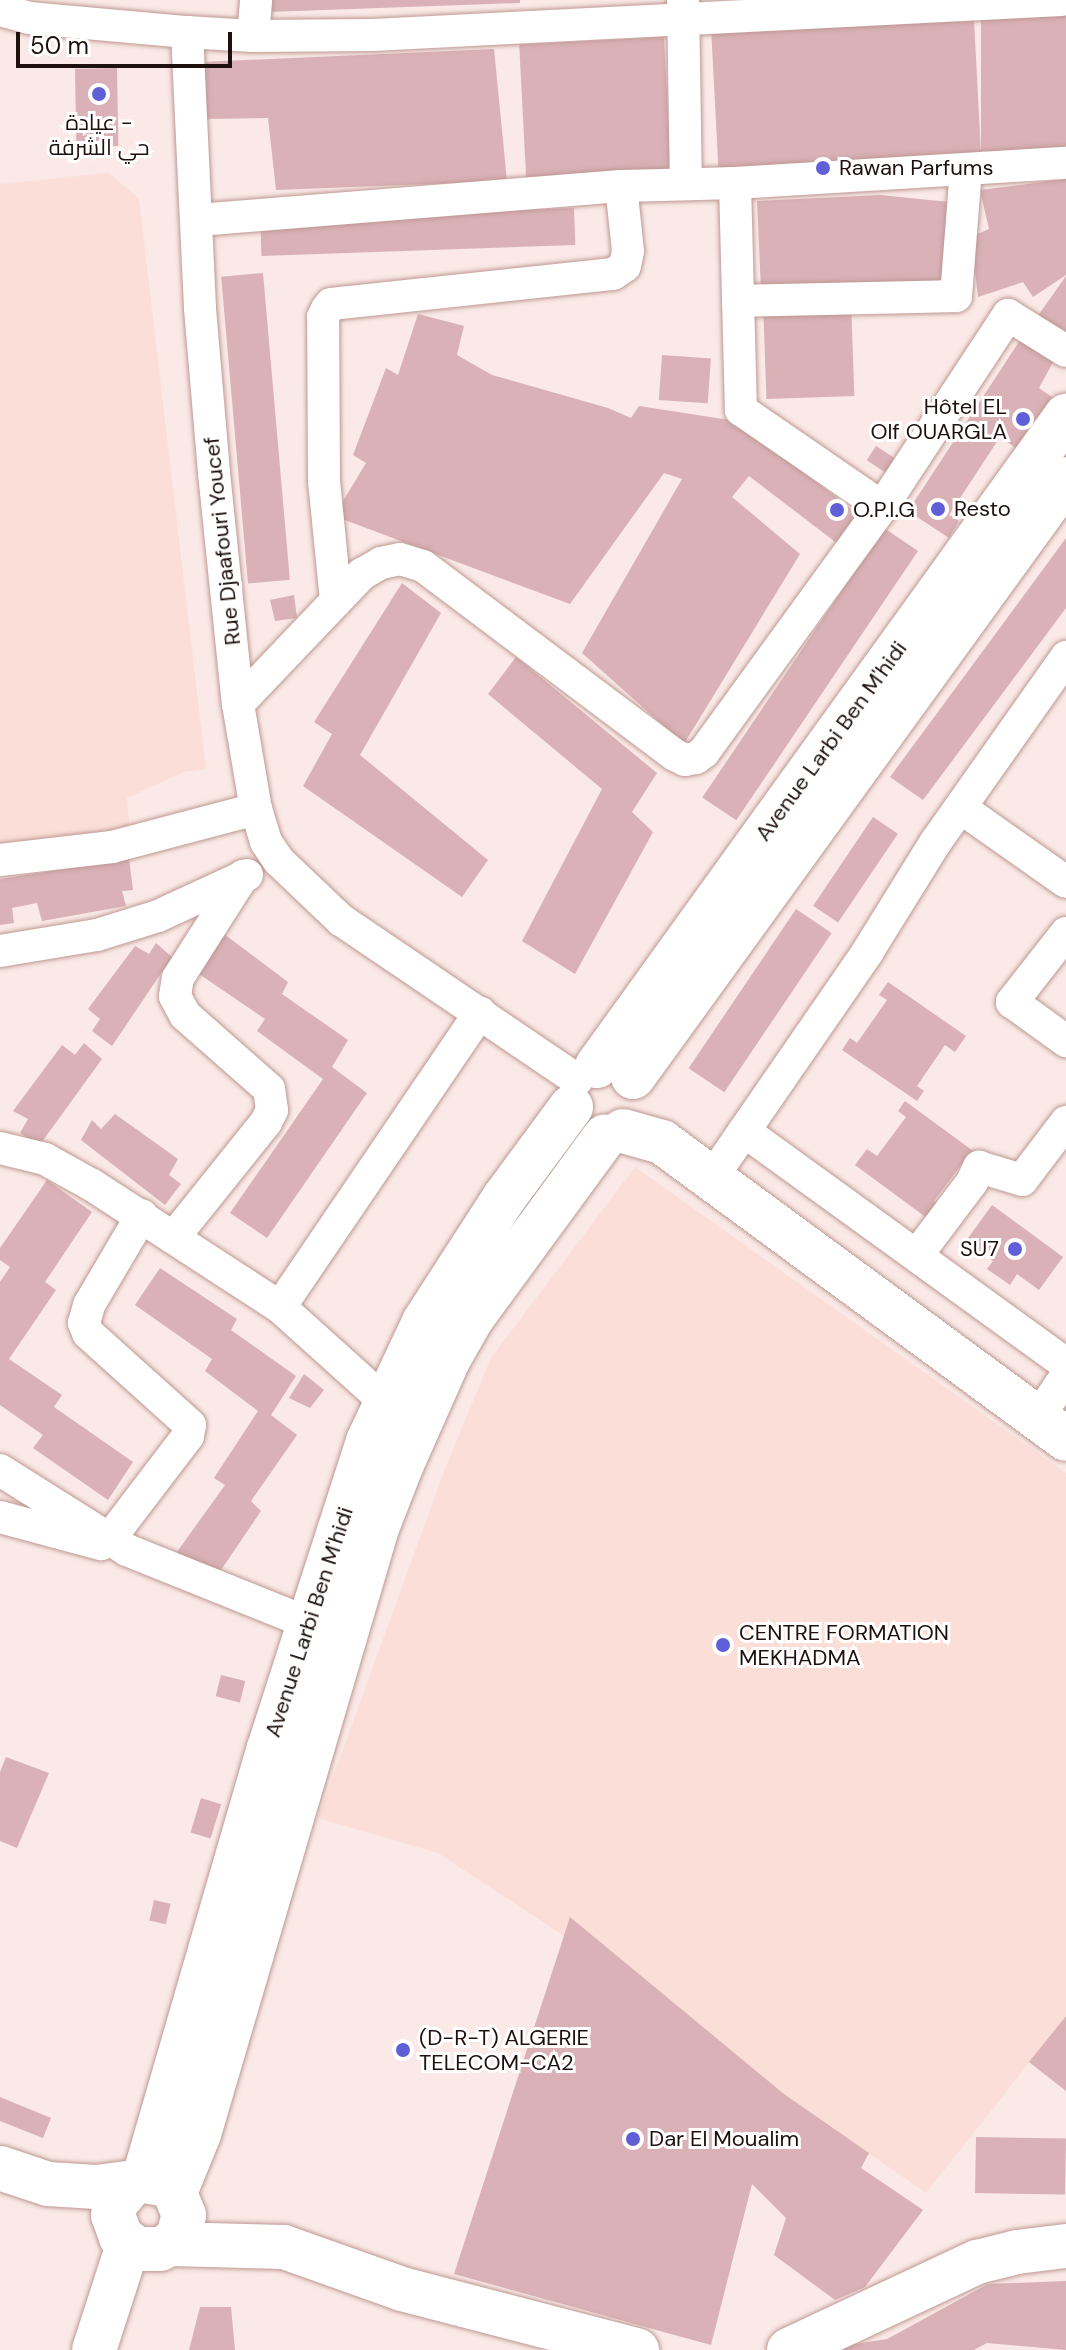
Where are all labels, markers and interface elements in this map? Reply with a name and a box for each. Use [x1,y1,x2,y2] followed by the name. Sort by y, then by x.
[20,16,236,66] scale bar
[30,30,89,61] text: 50 m
[88,83,110,105] marker: عيادة - حي الشرفة
[49,109,149,160] place label: عيادة - حي الشرفة
[839,155,993,181] place label: Rawan Parfums
[814,159,832,177] marker: Rawan Parfums
[870,393,1007,444] place label: Hôtel EL Olf OUARGLA
[1014,410,1032,428] marker: Hôtel EL Olf OUARGLA
[198,435,246,647] street label: Rue Djaafouri Youcef
[954,496,1011,522] place label: Resto
[853,497,915,523] place label: O.P.I.G
[929,500,947,518] marker: Resto
[828,501,846,519] marker: O.P.I.G
[750,636,912,846] street label: Avenue Larbi Ben M'hidi
[960,1236,999,1262] place label: SU7
[1006,1240,1024,1258] marker: SU7
[259,1504,359,1740] street label: Avenue Larbi Ben M'hidi
[739,1619,949,1670] place label: CENTRE FORMATION MEKHADMA
[714,1636,732,1654] marker: CENTRE FORMATION MEKHADMA
[419,2024,589,2076] place label: (D-R-T) ALGERIE TELECOM-CA2
[394,2041,412,2059] marker: (D-R-T) ALGERIE TELECOM-CA2
[649,2126,799,2152] place label: Dar El Moualim
[624,2130,642,2148] marker: Dar El Moualim

